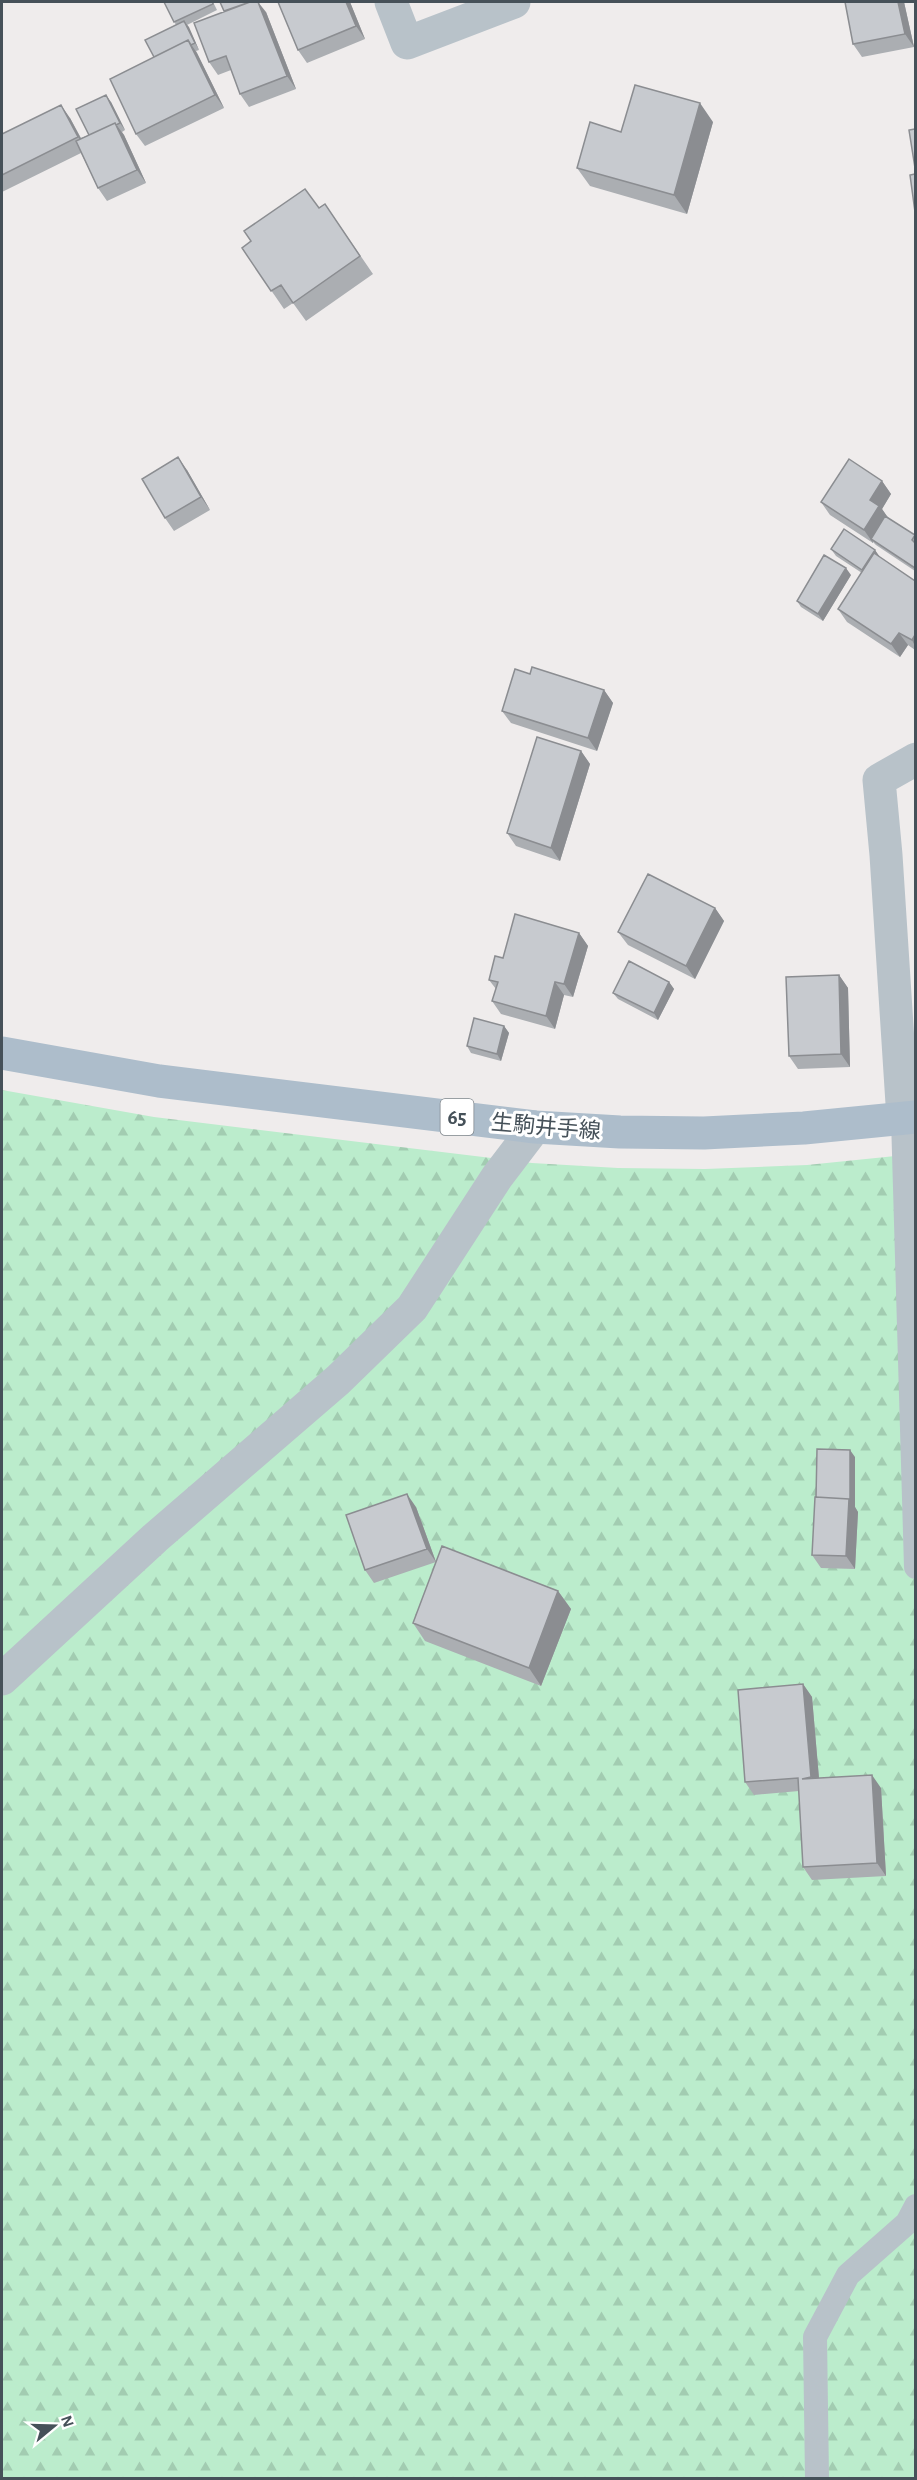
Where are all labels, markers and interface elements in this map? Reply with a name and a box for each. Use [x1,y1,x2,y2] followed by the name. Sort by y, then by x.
[440,1099,474,1135] road number: 65
[490,1110,602,1143] street label: 生駒井手線
[24,2396,84,2456] north arrow
[58,2414,77,2429] text: N

